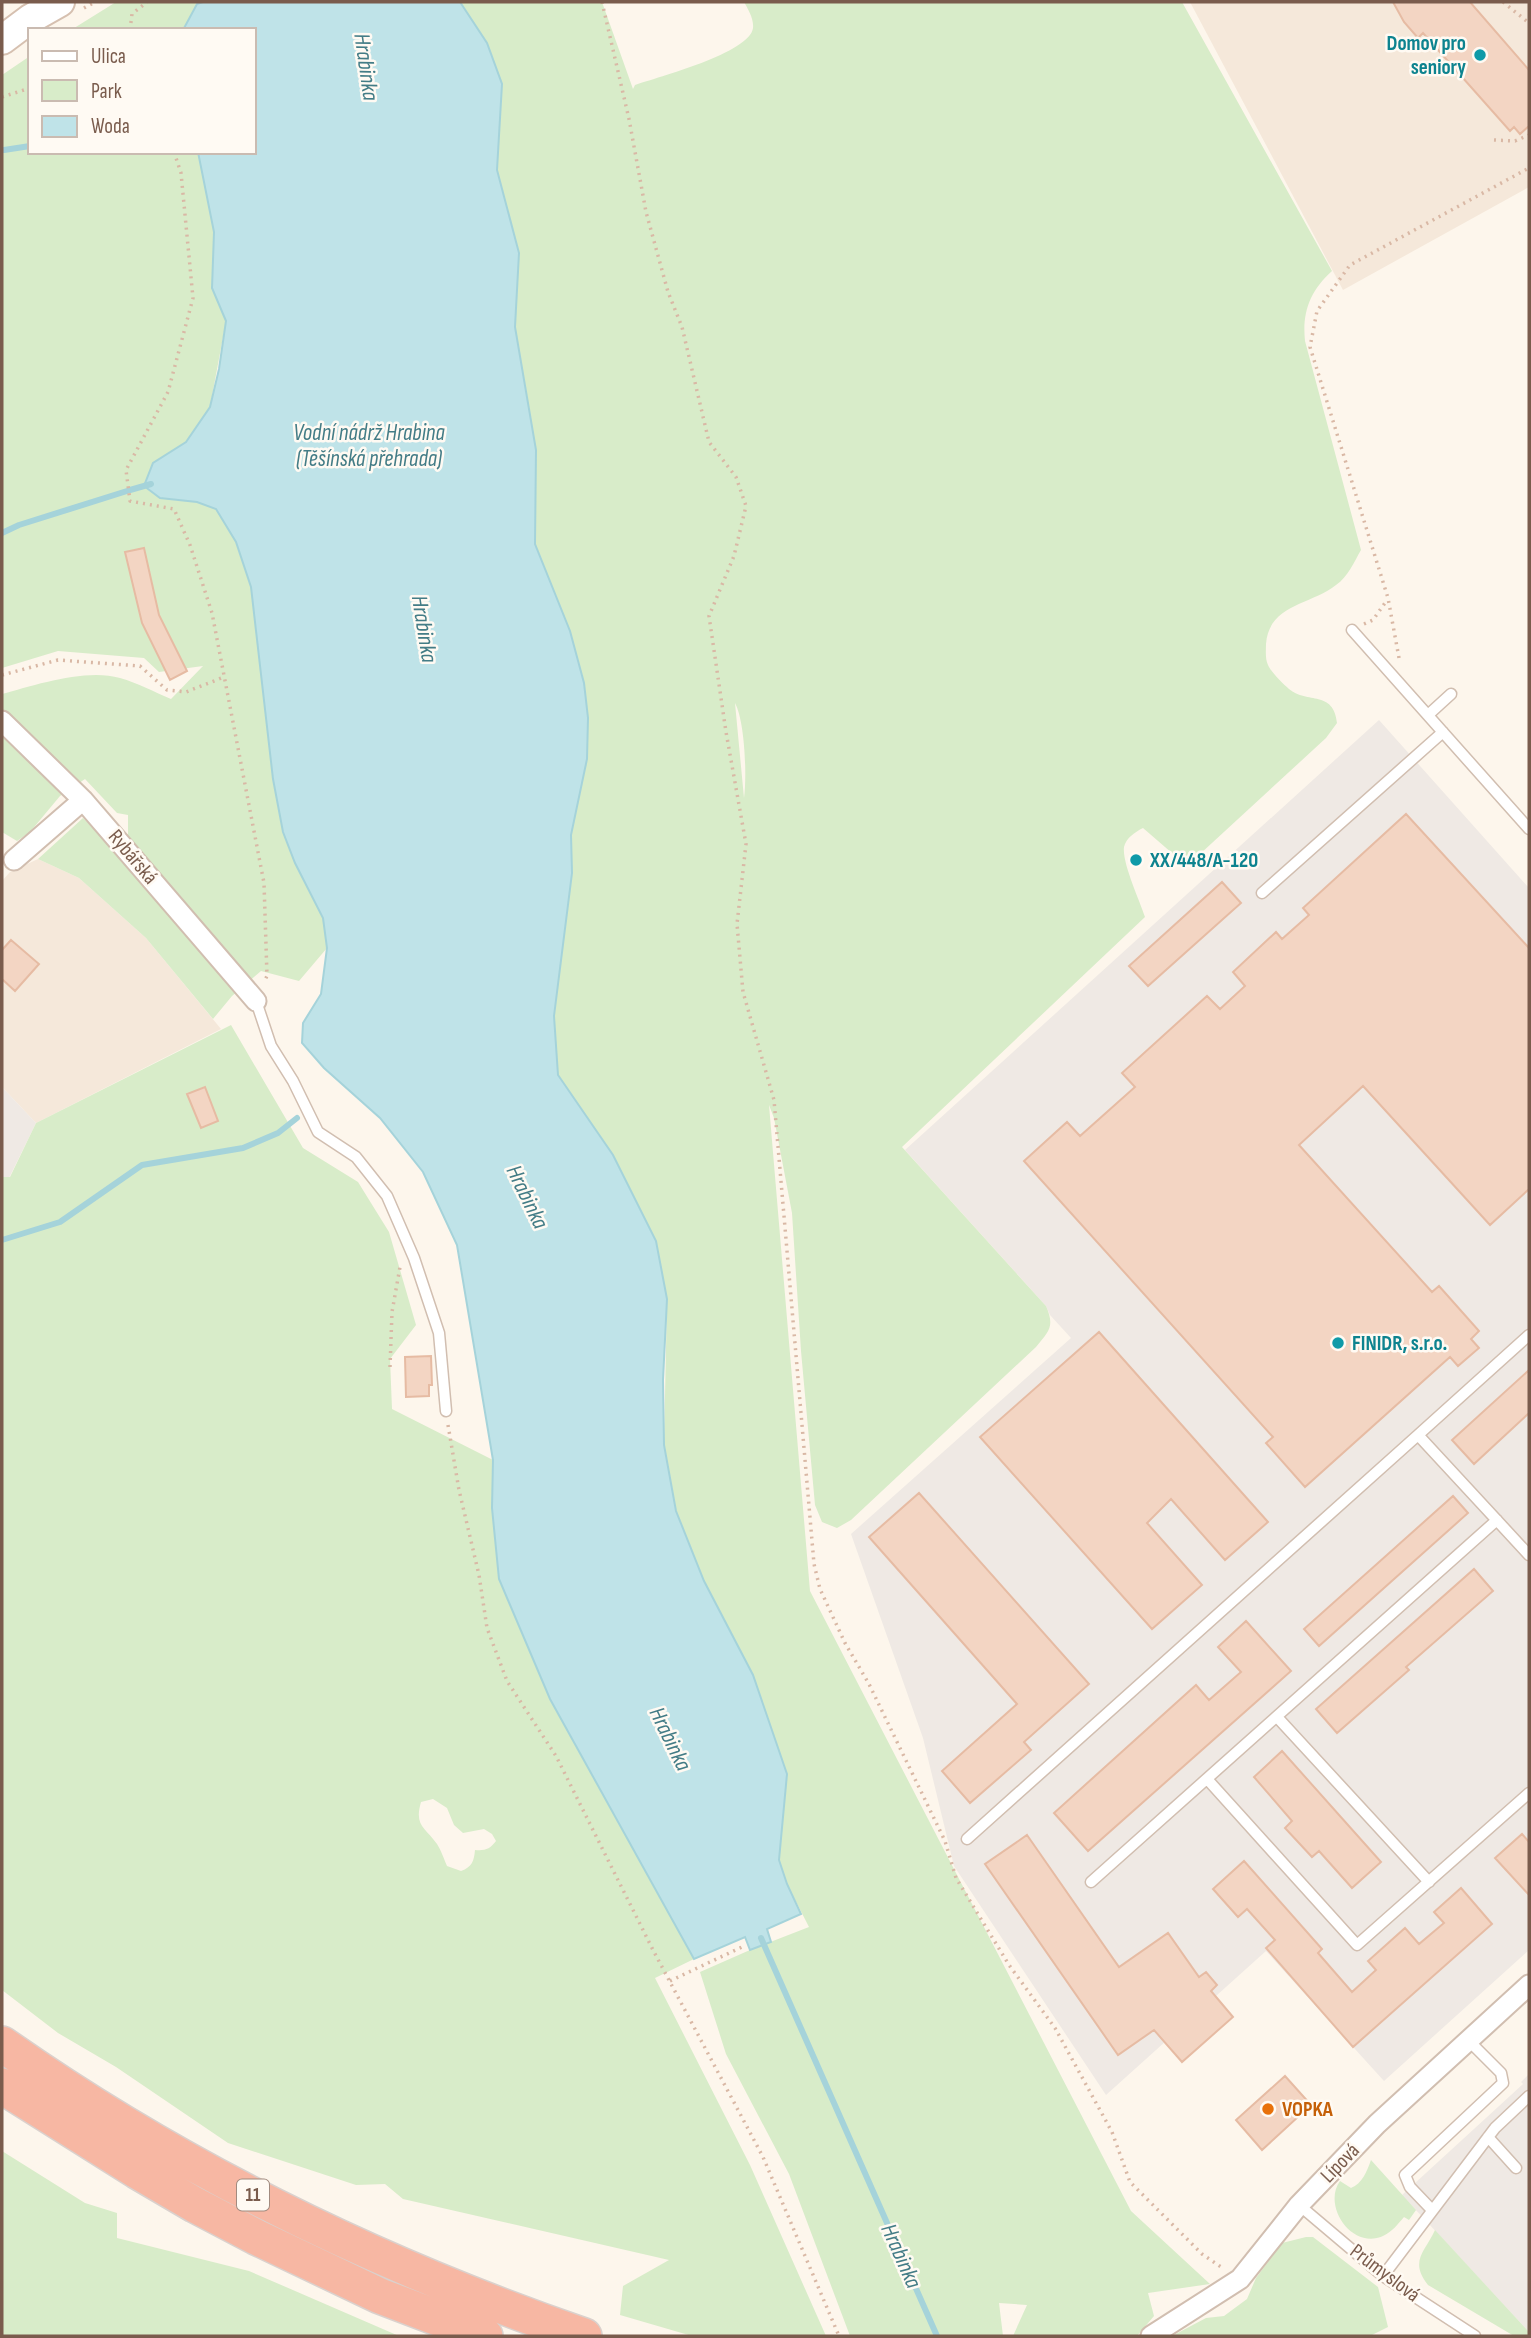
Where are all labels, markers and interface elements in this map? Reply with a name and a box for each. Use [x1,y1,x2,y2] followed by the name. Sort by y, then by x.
[28,28,256,154] legend
[1387,31,1466,80] place label: Domov pro seniory
[347,32,385,103] water label: Hrabinka
[91,44,126,69] text: Ulica
[1472,47,1488,63] marker: Domov pro seniory
[91,79,122,104] text: Park
[91,114,130,139] text: Woda
[293,419,445,473] water label: Vodní nádrž Hrabina (Těšínská přehrada)
[405,593,443,665] water label: Hrabinka
[103,825,163,889] street label: Rybářská
[1149,848,1258,873] place label: XX/448/A-120
[1128,852,1144,868] marker: XX/448/A-120
[500,1161,555,1234] water label: Hrabinka
[1352,1331,1447,1356] place label: FINIDR, s.r.o.
[1330,1335,1346,1351] marker: FINIDR, s.r.o.
[643,1703,698,1776] water label: Hrabinka
[1282,2097,1334,2122] place label: VOPKA
[1260,2101,1276,2117] marker: VOPKA
[1315,2138,1365,2188] street label: Lípová
[237,2180,269,2210] road number: 11
[874,2219,928,2293] water label: Hrabinka
[1345,2239,1425,2307] street label: Průmyslová

